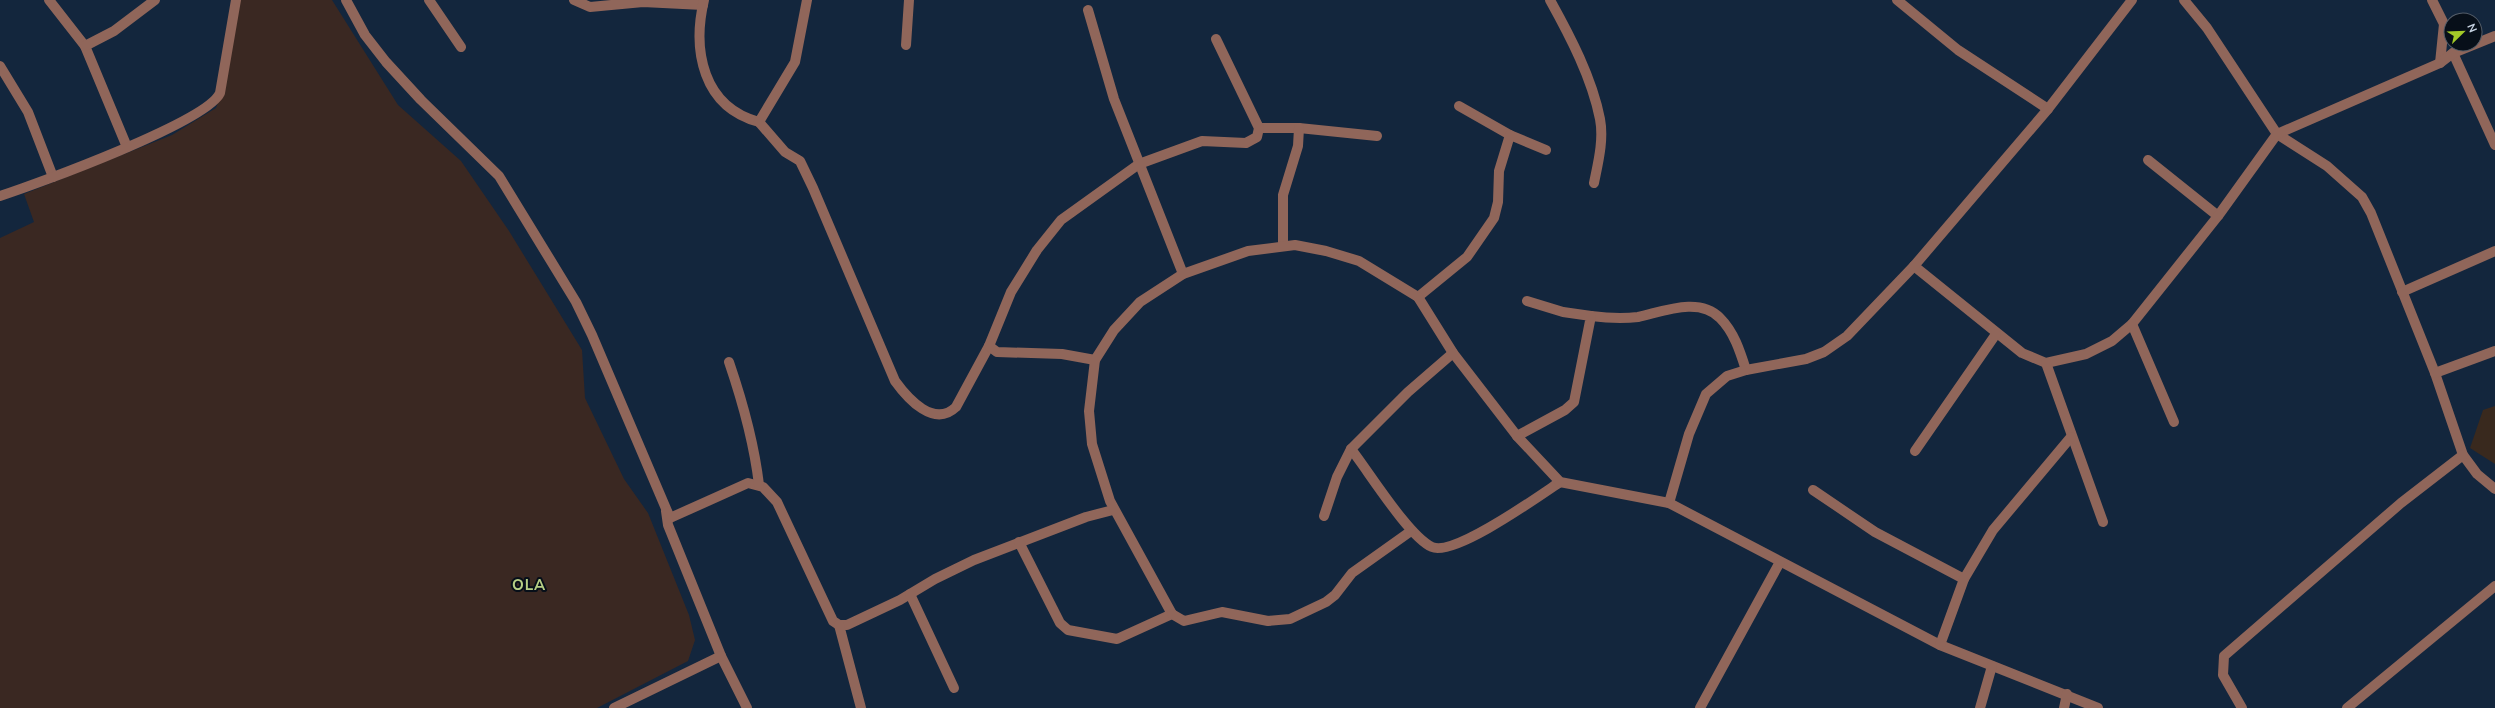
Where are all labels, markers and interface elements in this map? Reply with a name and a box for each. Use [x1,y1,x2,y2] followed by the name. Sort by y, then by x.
[2443,12,2483,52] north arrow
[2463,22,2480,35] text: N
[512,575,546,595] district label: OLA

